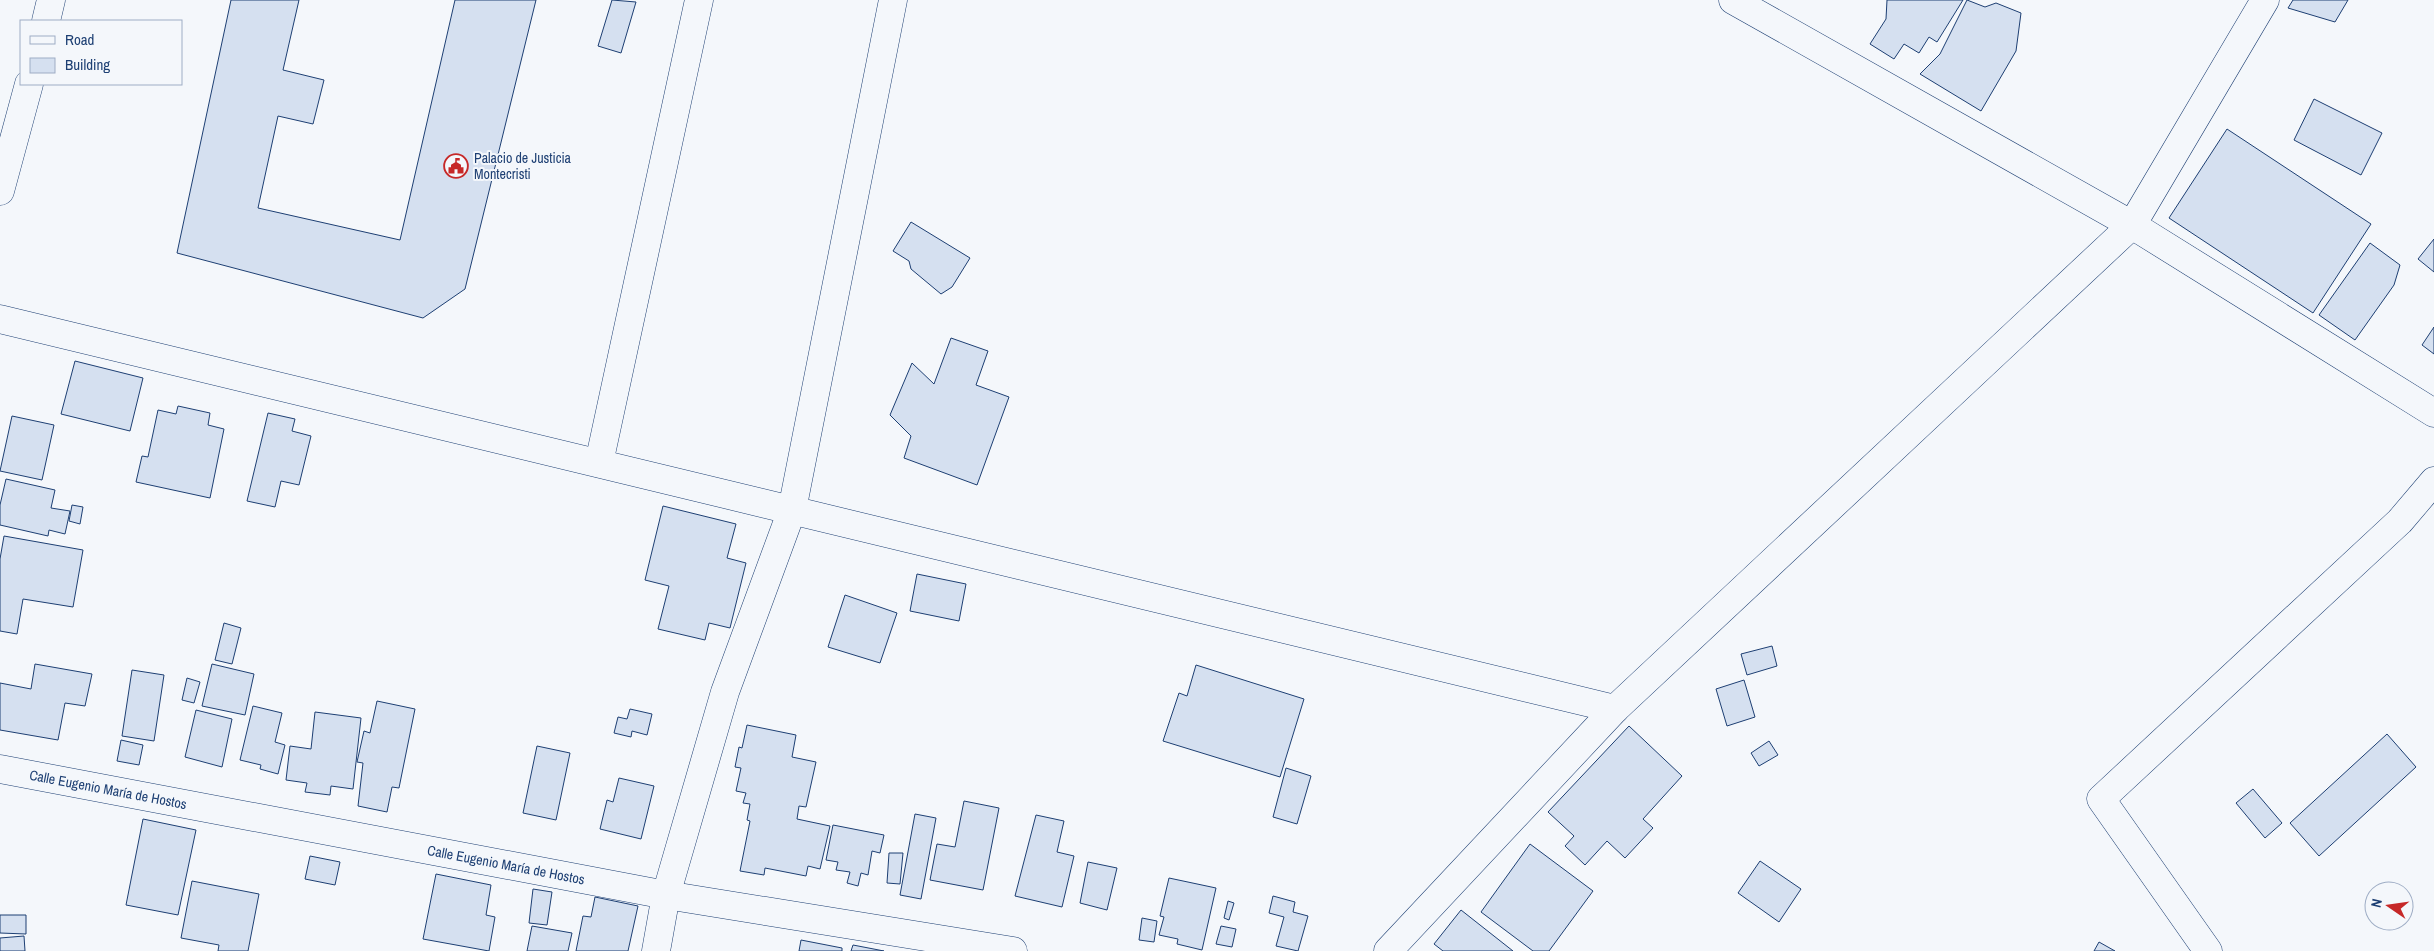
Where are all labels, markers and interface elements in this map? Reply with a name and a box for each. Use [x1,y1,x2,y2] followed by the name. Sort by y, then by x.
[20,20,182,85] legend
[65,29,94,50] text: Road
[65,54,110,75] text: Building
[474,149,572,183] place label: Palacio de Justicia Montecristi
[443,153,469,179] public building icon: Palacio de Justicia Montecristi
[28,766,188,813] street label: Calle Eugenio María de Hostos
[426,841,586,888] street label: Calle Eugenio María de Hostos
[2364,881,2414,931] north arrow
[2367,897,2386,909] text: N

